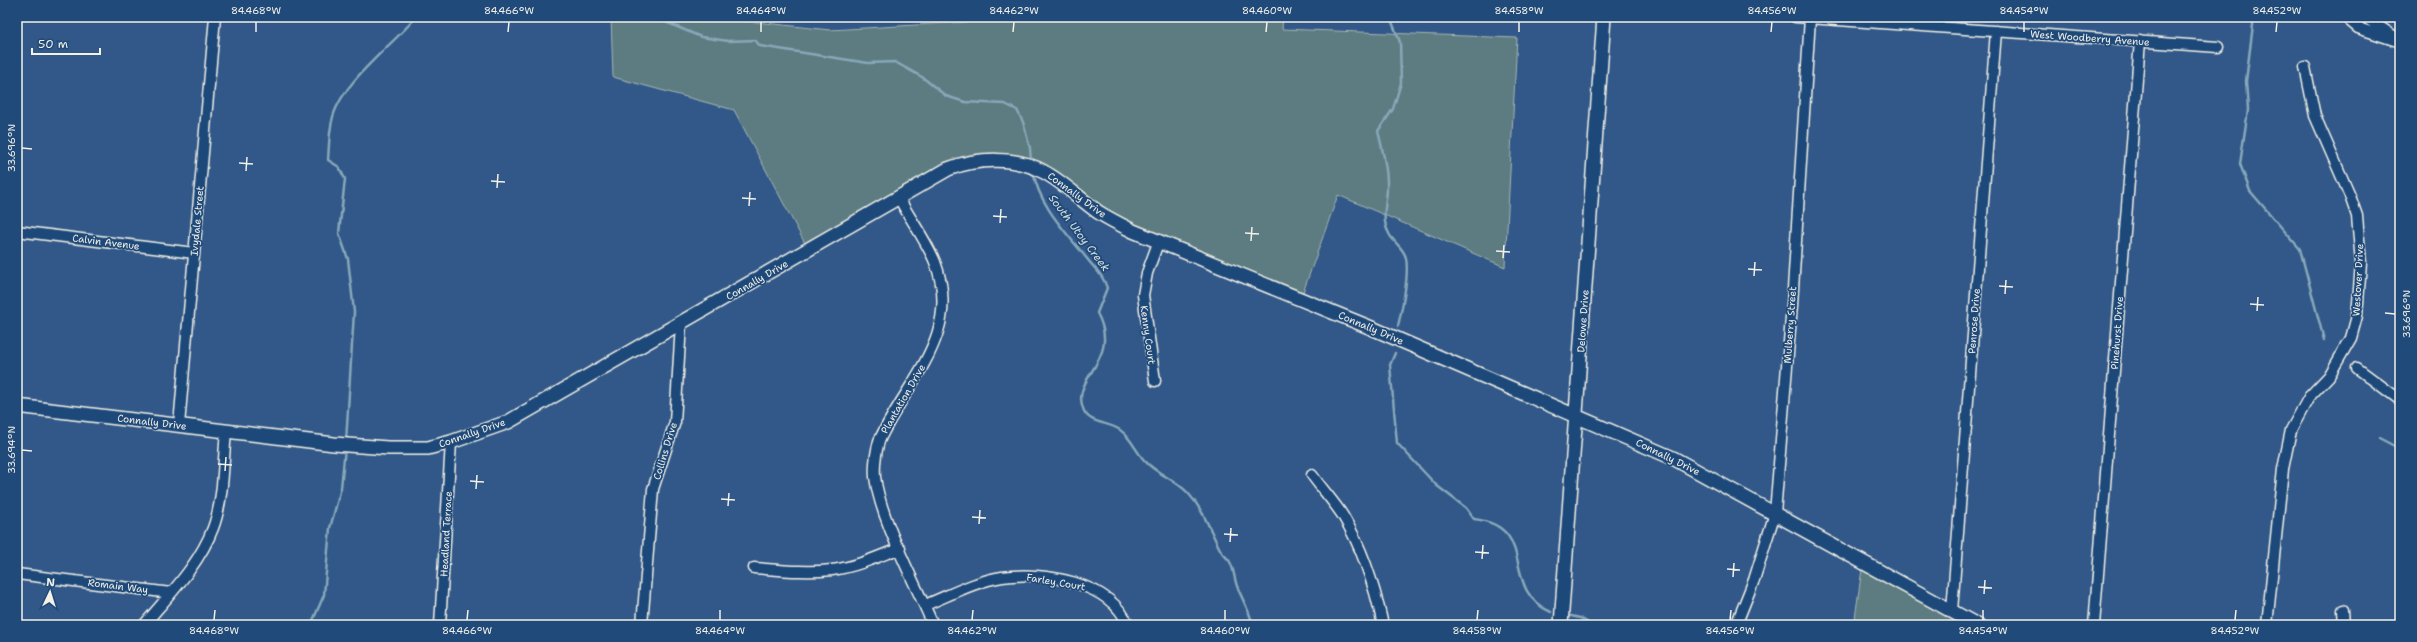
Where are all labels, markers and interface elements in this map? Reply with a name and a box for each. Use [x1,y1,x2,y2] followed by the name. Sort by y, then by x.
[231,4,281,17] text: 84.468°W
[484,4,534,17] text: 84.466°W
[736,4,786,17] text: 84.464°W
[989,4,1039,17] text: 84.462°W
[1242,4,1292,17] text: 84.460°W
[1494,4,1544,17] text: 84.458°W
[1747,4,1797,17] text: 84.456°W
[1999,4,2049,17] text: 84.454°W
[2253,4,2302,17] text: 84.452°W
[2030,27,2150,49] street label: West Woodberry Avenue
[32,30,100,56] scale bar
[38,36,68,52] text: 50 m
[5,124,18,172] text: 33.696°N
[1045,169,1109,221] street label: Connally Drive
[187,186,207,256] street label: Ivydale Street
[1045,191,1113,275] water label: South Utoy Creek
[72,231,141,253] street label: Calvin Avenue
[2350,243,2366,317] street label: Westover Drive
[724,257,791,303] street label: Connally Drive
[1781,286,1799,364] street label: Mulberry Street
[1965,288,1983,354] street label: Penrose Drive
[1574,289,1592,353] street label: Delowe Drive
[2400,290,2413,338] text: 33.696°N
[2108,296,2126,370] street label: Pinehurst Drive
[1137,305,1159,365] street label: Kenny Court
[1336,308,1406,348] street label: Connally Drive
[878,362,928,436] street label: Plantation Drive
[117,411,188,433] street label: Connally Drive
[437,415,507,451] street label: Connally Drive
[650,420,680,481] street label: Collins Drive
[5,426,18,474] text: 33.694°N
[1634,436,1703,478] street label: Connally Drive
[437,490,455,577] street label: Headland Terrace
[1025,570,1087,594] street label: Farley Court
[30,572,70,612] north arrow
[46,575,56,590] text: N
[87,576,149,596] street label: Romain Way
[189,624,239,637] text: 84.468°W
[442,624,492,637] text: 84.466°W
[695,624,745,637] text: 84.464°W
[947,624,997,637] text: 84.462°W
[1200,624,1250,637] text: 84.460°W
[1452,624,1502,637] text: 84.458°W
[1705,624,1755,637] text: 84.456°W
[1958,624,2008,637] text: 84.454°W
[2211,624,2260,637] text: 84.452°W

